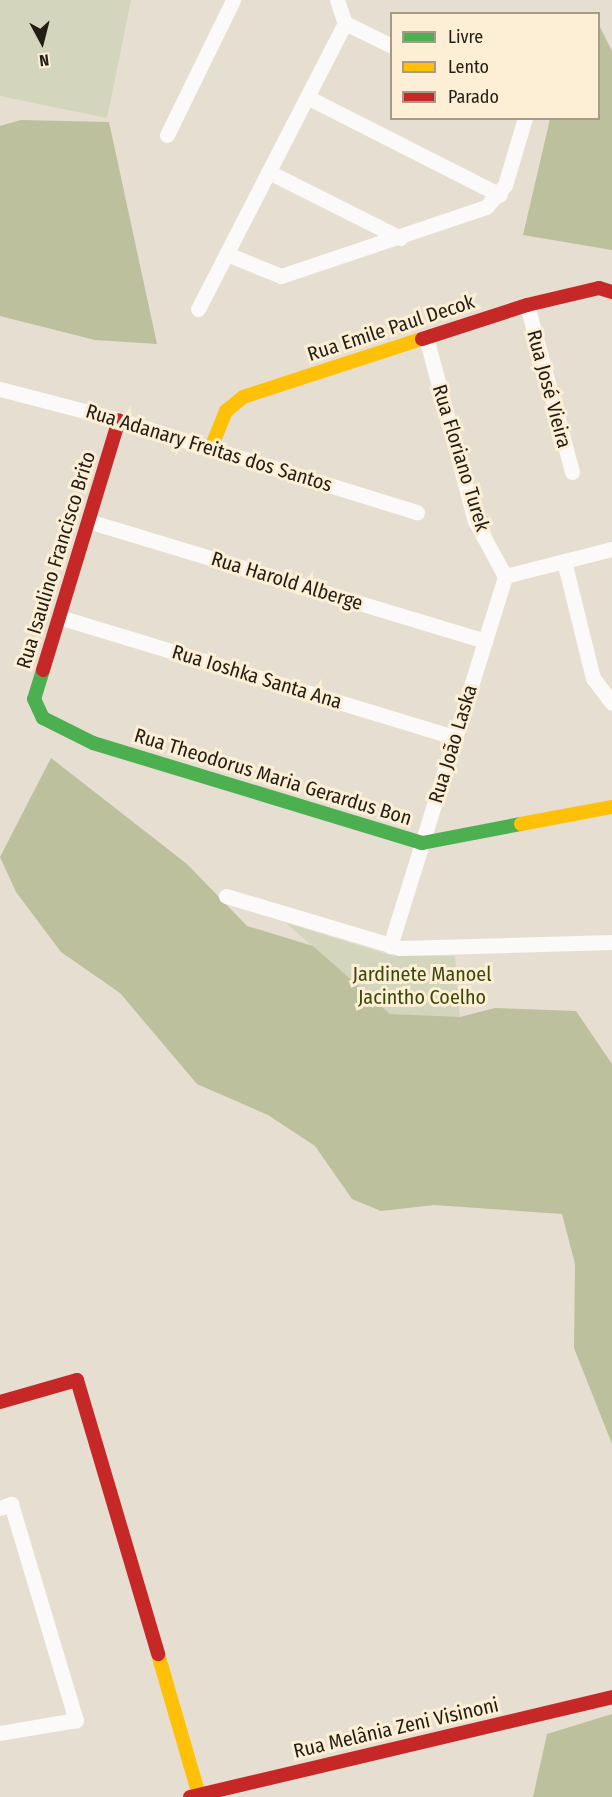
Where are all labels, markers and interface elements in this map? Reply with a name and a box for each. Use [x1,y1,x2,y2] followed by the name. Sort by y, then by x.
[12,12,72,72] north arrow
[390,12,600,120] legend
[448,26,483,48] text: Livre
[38,50,50,70] text: N
[448,56,489,78] text: Lento
[448,86,499,108] text: Parado
[304,290,478,366] street label: Rua Emile Paul Decok
[522,327,576,451] street label: Rua José Vieira
[427,382,495,534] street label: Rua Floriano Turek
[83,399,335,497] street label: Rua Adanary Freitas dos Santos
[12,448,100,672] street label: Rua Isaulino Francisco Brito
[208,547,366,615] street label: Rua Harold Alberge
[169,640,345,714] street label: Rua Ioshka Santa Ana
[424,682,482,806] street label: Rua João Laska
[131,723,415,831] street label: Rua Theodorus Maria Gerardus Bon
[353,963,491,1010] park label: Jardinete Manoel Jacintho Coelho
[291,1693,501,1763] street label: Rua Melânia Zeni Visinoni

